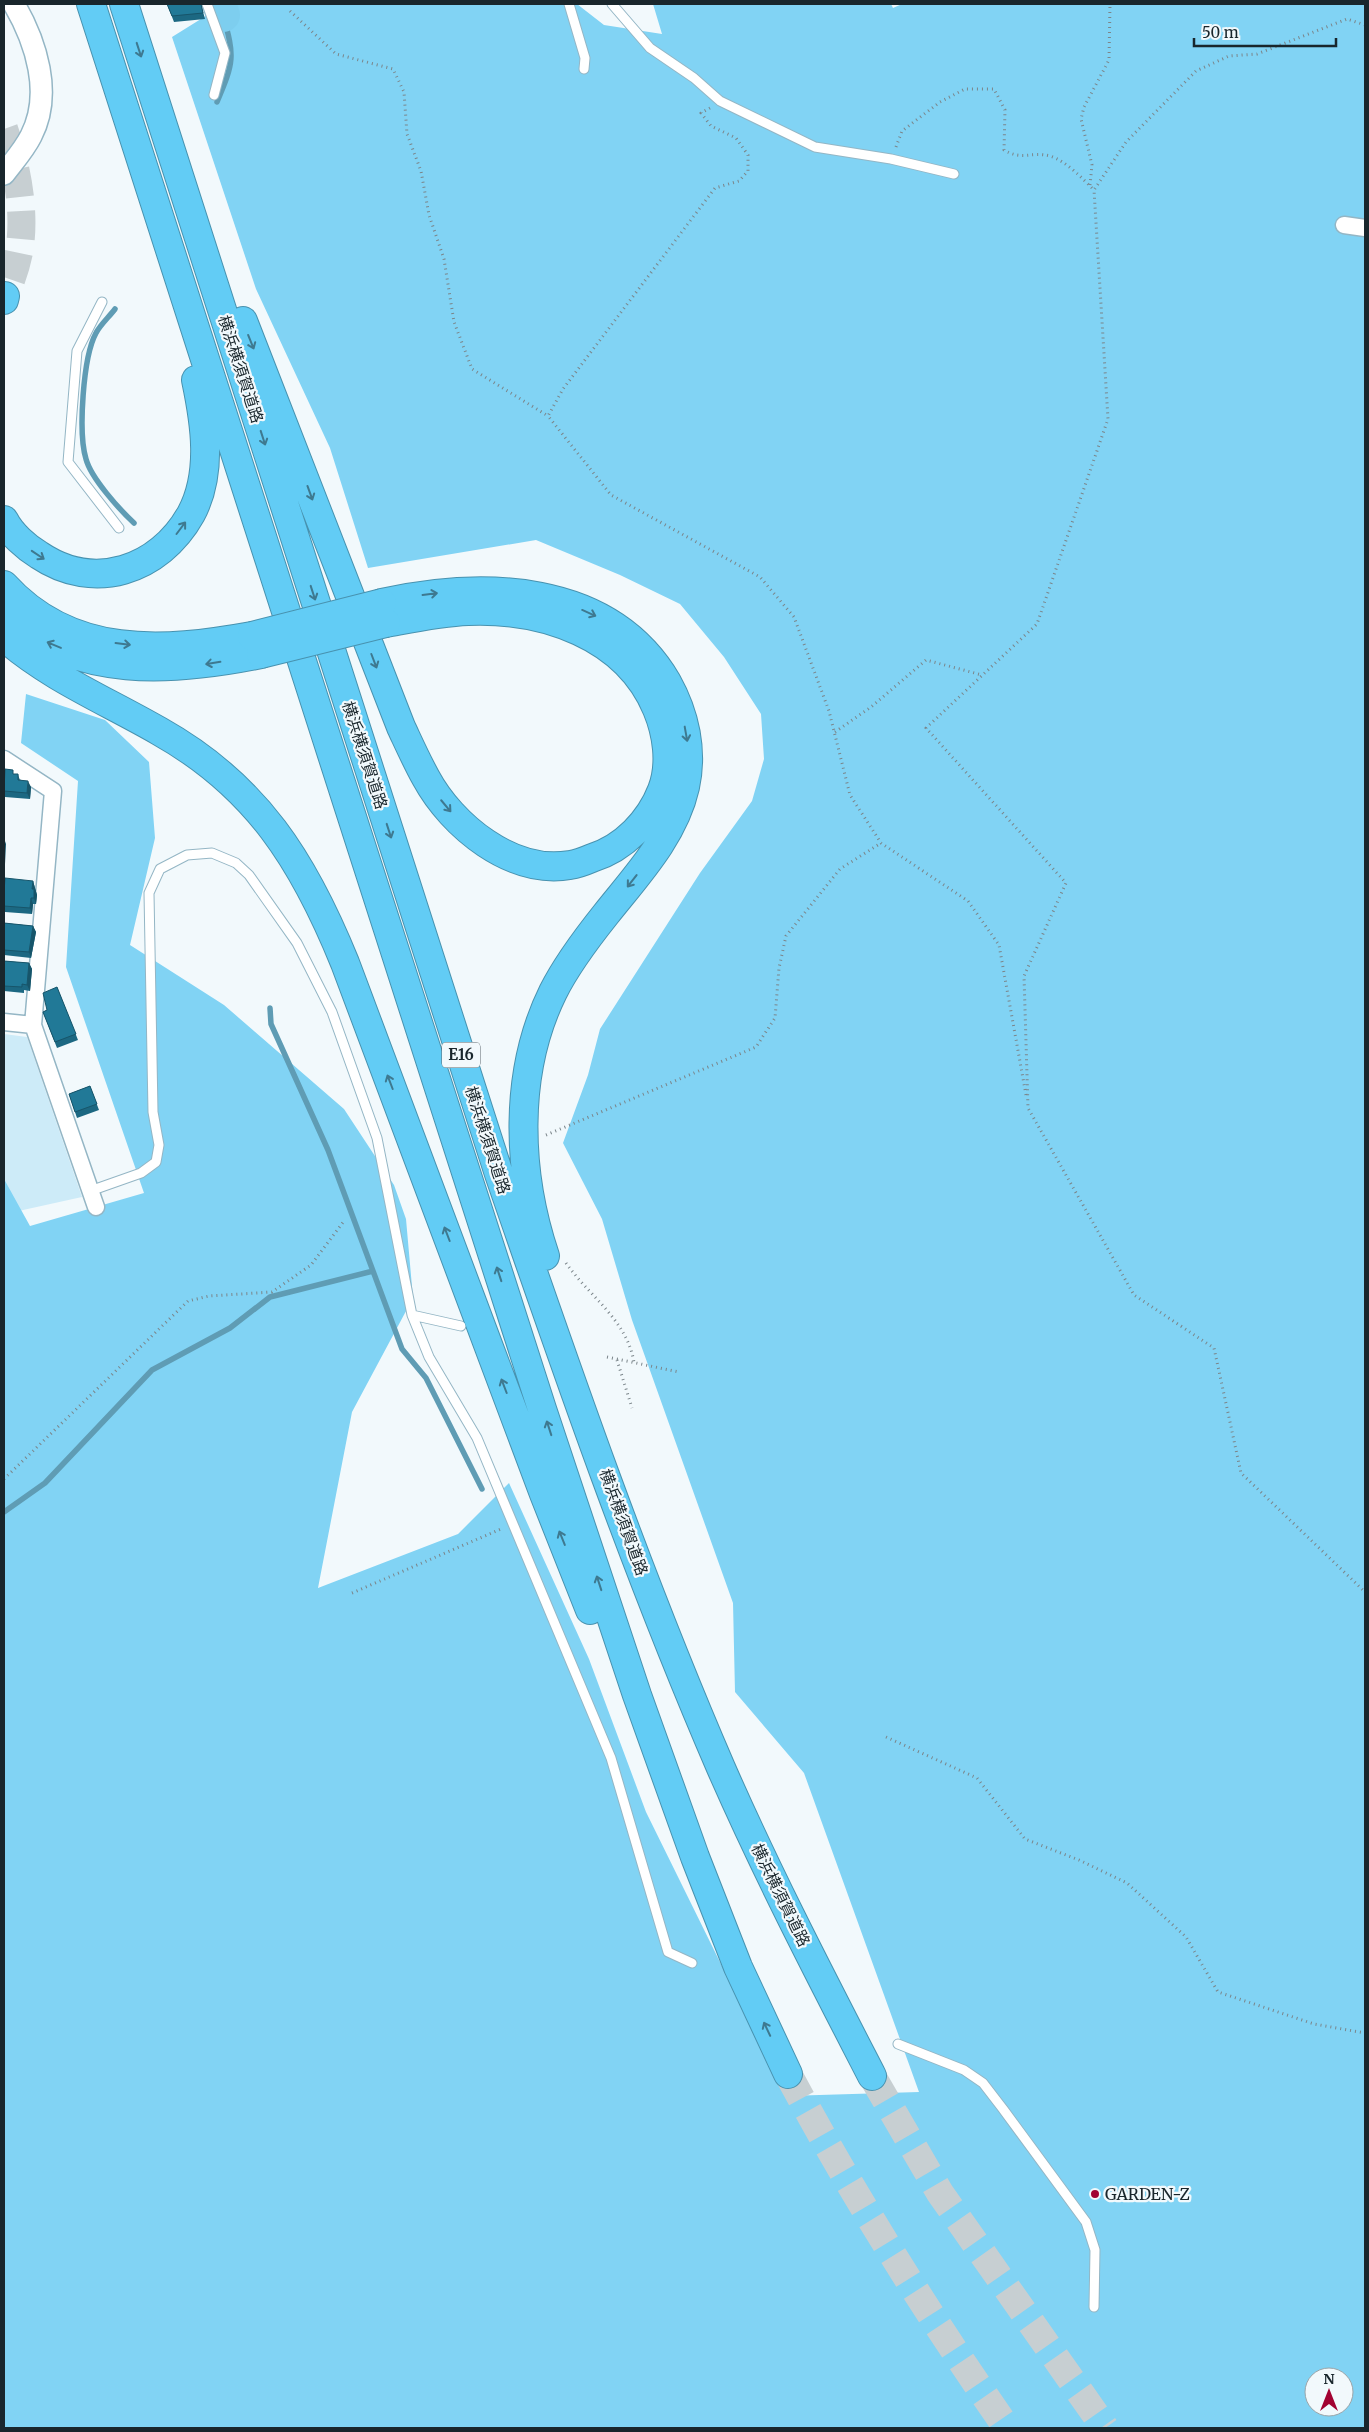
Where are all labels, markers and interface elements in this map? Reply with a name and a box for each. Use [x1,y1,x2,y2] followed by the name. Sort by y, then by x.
[1194,15,1336,47] scale bar
[1202,23,1239,42] text: 50 m
[134,42,144,58] one-way arrow
[214,313,268,425] street label: 横浜横須賀道路
[247,334,257,349] one-way arrow
[259,430,269,446] one-way arrow
[306,485,315,500] one-way arrow
[175,522,186,535] one-way arrow
[31,550,45,560] one-way arrow
[308,585,318,601] one-way arrow
[421,589,437,599] one-way arrow
[581,608,596,618] one-way arrow
[115,639,131,649] one-way arrow
[47,640,62,650] one-way arrow
[370,653,380,668] one-way arrow
[205,659,221,669] one-way arrow
[338,699,392,811] street label: 横浜横須賀道路
[682,726,692,742] one-way arrow
[441,799,452,812] one-way arrow
[385,823,394,838] one-way arrow
[627,874,637,888] one-way arrow
[442,1042,480,1068] road number: E16
[384,1075,394,1090] one-way arrow
[461,1084,515,1196] street label: 横浜横須賀道路
[442,1227,451,1242] one-way arrow
[494,1266,503,1282] one-way arrow
[499,1379,508,1394] one-way arrow
[543,1421,553,1437] one-way arrow
[595,1466,653,1578] street label: 横浜横須賀道路
[556,1531,566,1546] one-way arrow
[594,1575,603,1591] one-way arrow
[747,1840,815,1950] street label: 横浜横須賀道路
[762,2022,771,2037] one-way arrow
[1105,2184,1190,2204] place label: GARDEN-Z
[1089,2188,1101,2200] marker: GARDEN-Z
[1304,2367,1354,2417] north arrow
[1323,2370,1335,2388] text: N

